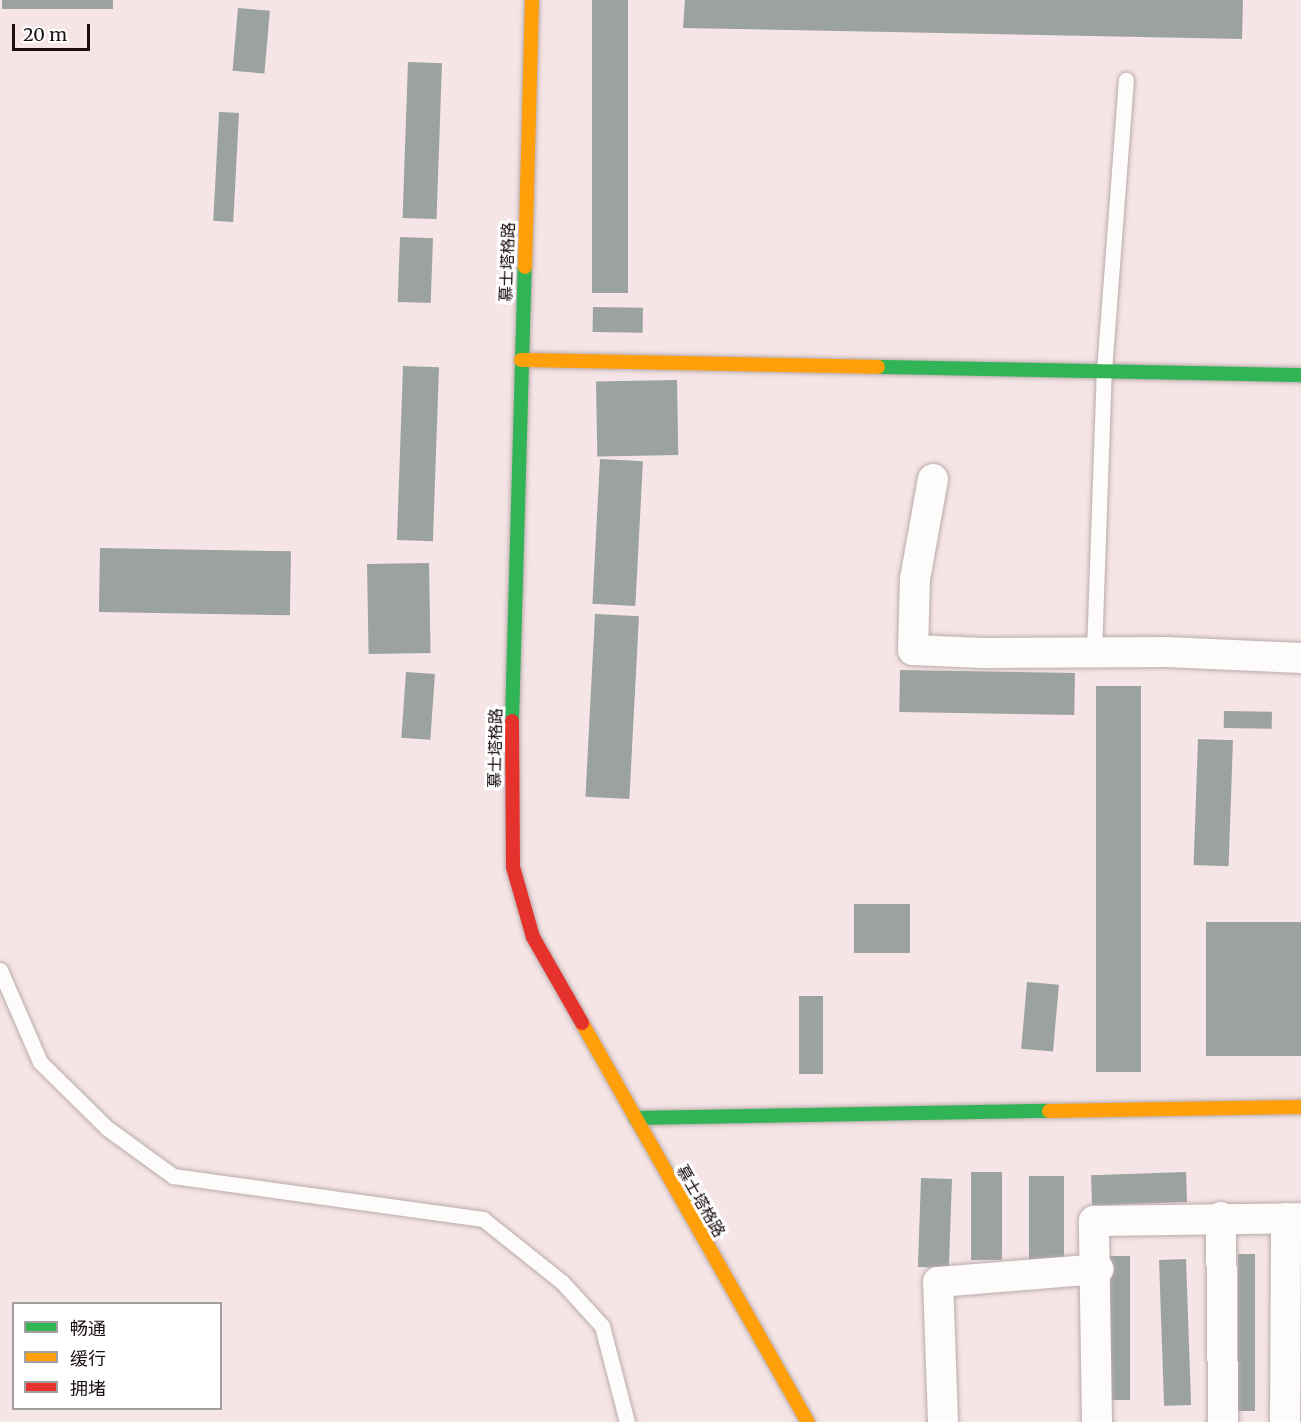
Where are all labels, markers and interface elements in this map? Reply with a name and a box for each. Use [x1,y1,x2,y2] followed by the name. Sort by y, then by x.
[15,12,93,50] scale bar
[23,23,67,46] text: 20 m
[496,222,518,302] street label: 慕士塔格路
[485,708,505,788] street label: 慕士塔格路
[673,1162,729,1240] street label: 慕士塔格路
[12,1302,222,1410] legend
[70,1317,106,1340] text: 畅通
[70,1347,106,1370] text: 缓行
[70,1377,106,1400] text: 拥堵

